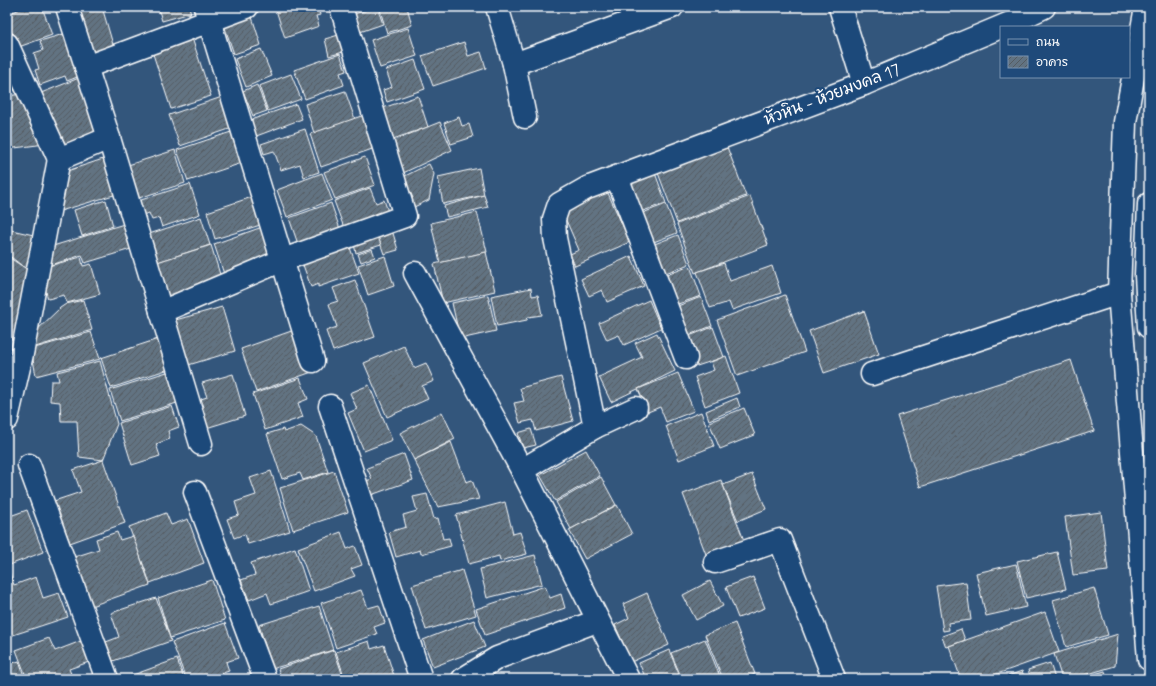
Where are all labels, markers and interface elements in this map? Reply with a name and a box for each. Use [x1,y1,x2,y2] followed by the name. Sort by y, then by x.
[1000,26,1130,78] legend
[1036,35,1060,51] text: ถนน
[1036,55,1068,71] text: อาคาร
[761,58,903,131] street label: หัวหิน - ห้วยมงคล 17

